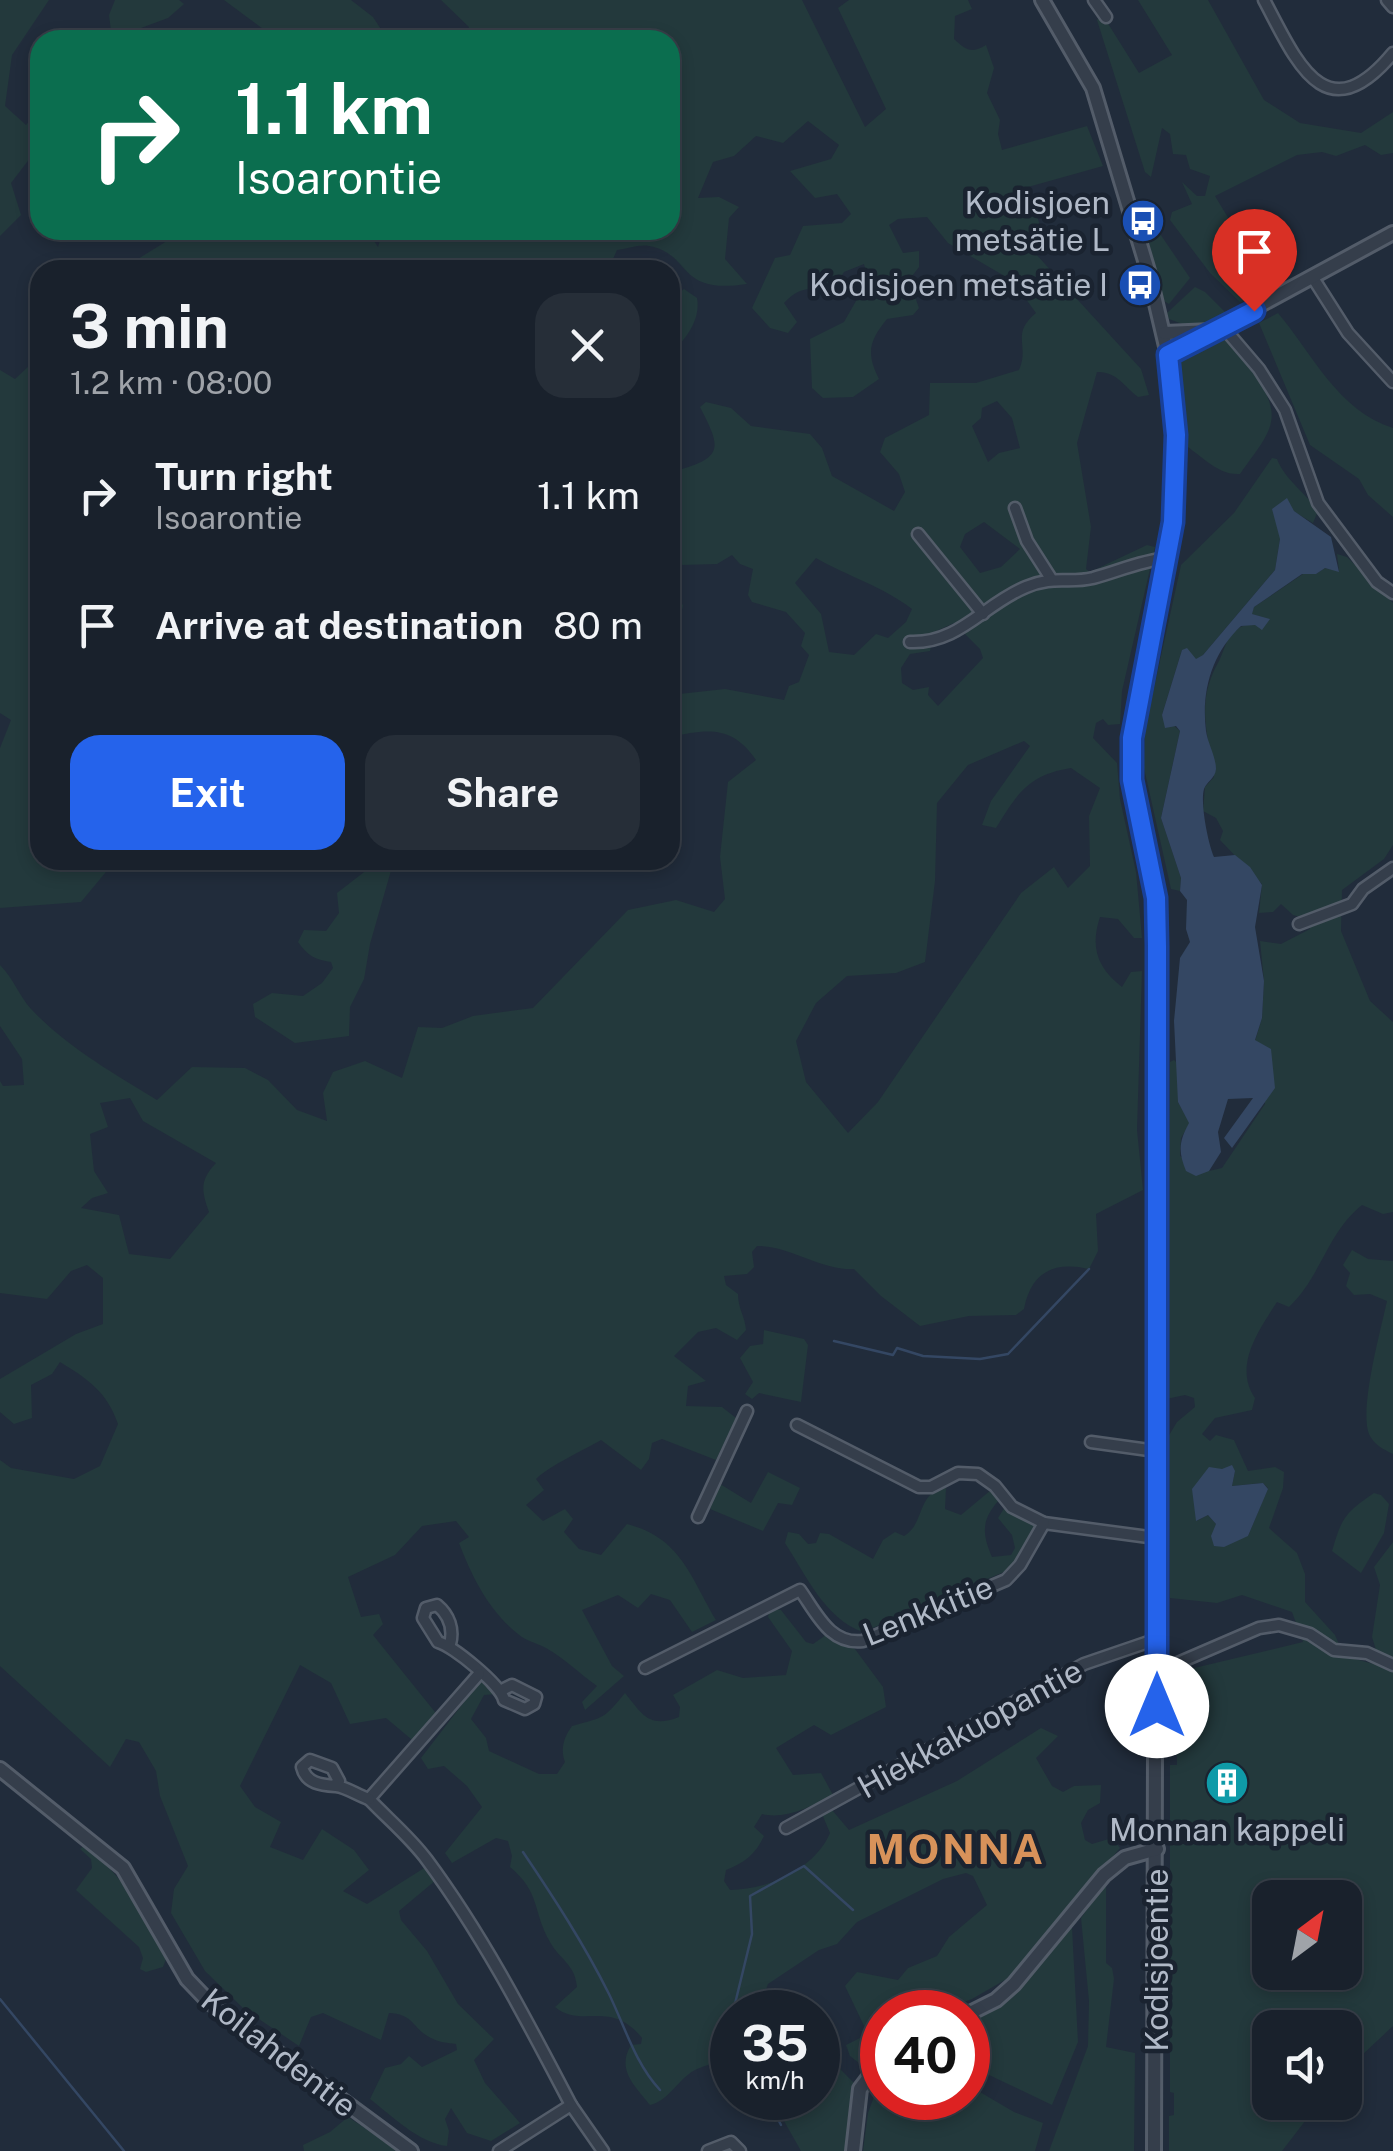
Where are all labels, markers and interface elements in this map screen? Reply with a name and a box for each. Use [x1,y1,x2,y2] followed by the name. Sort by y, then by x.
[235,67,433,150] text: 1.1 km
[70,70,200,200] icon: right
[235,151,442,204] text: Isoarontie
[955,184,1110,258] place label: Kodisjoen metsätie L
[1120,198,1166,244] bus stop icon: Kodisjoen metsätie L
[1212,209,1297,312] pin
[1227,224,1282,279] icon: arrive
[1117,262,1163,308] bus stop icon: Kodisjoen metsätie I
[809,266,1108,303] place label: Kodisjoen metsätie I
[70,291,229,362] text: 3 min
[535,293,640,398] button: close
[70,364,272,401] text: 1.2 km · 08:00
[155,454,333,499] text: Turn right
[70,468,125,523] icon: right
[537,473,640,518] text: 1.1 km
[155,499,302,536] text: Isoarontie
[70,598,125,653] icon: arrive
[155,603,523,648] text: Arrive at destination
[553,603,643,648] text: 80 m
[70,735,345,850] button: Exit
[365,735,640,850] button: Share
[857,1568,998,1653] street label: Lenkkitie
[851,1652,1088,1806] street label: Hiekkakuopantie
[1105,1654,1209,1758] position arrow
[1204,1760,1250,1806] building icon: Monnan kappeli
[1109,1811,1345,1848] place label: Monnan kappeli
[866,1824,1046,1873] district label: MONNA
[1138,1868,1175,2052] street label: Kodisjoentie
[1252,1880,1362,1990] north arrow
[1252,1880,1362,2120] map controls
[195,1981,364,2125] street label: Koilahdentie
[860,1990,990,2120] speed limit sign: 40
[1252,2010,1362,2120] button: sound
[741,2013,809,2072] text: 35
[746,2065,804,2095] text: km/h

